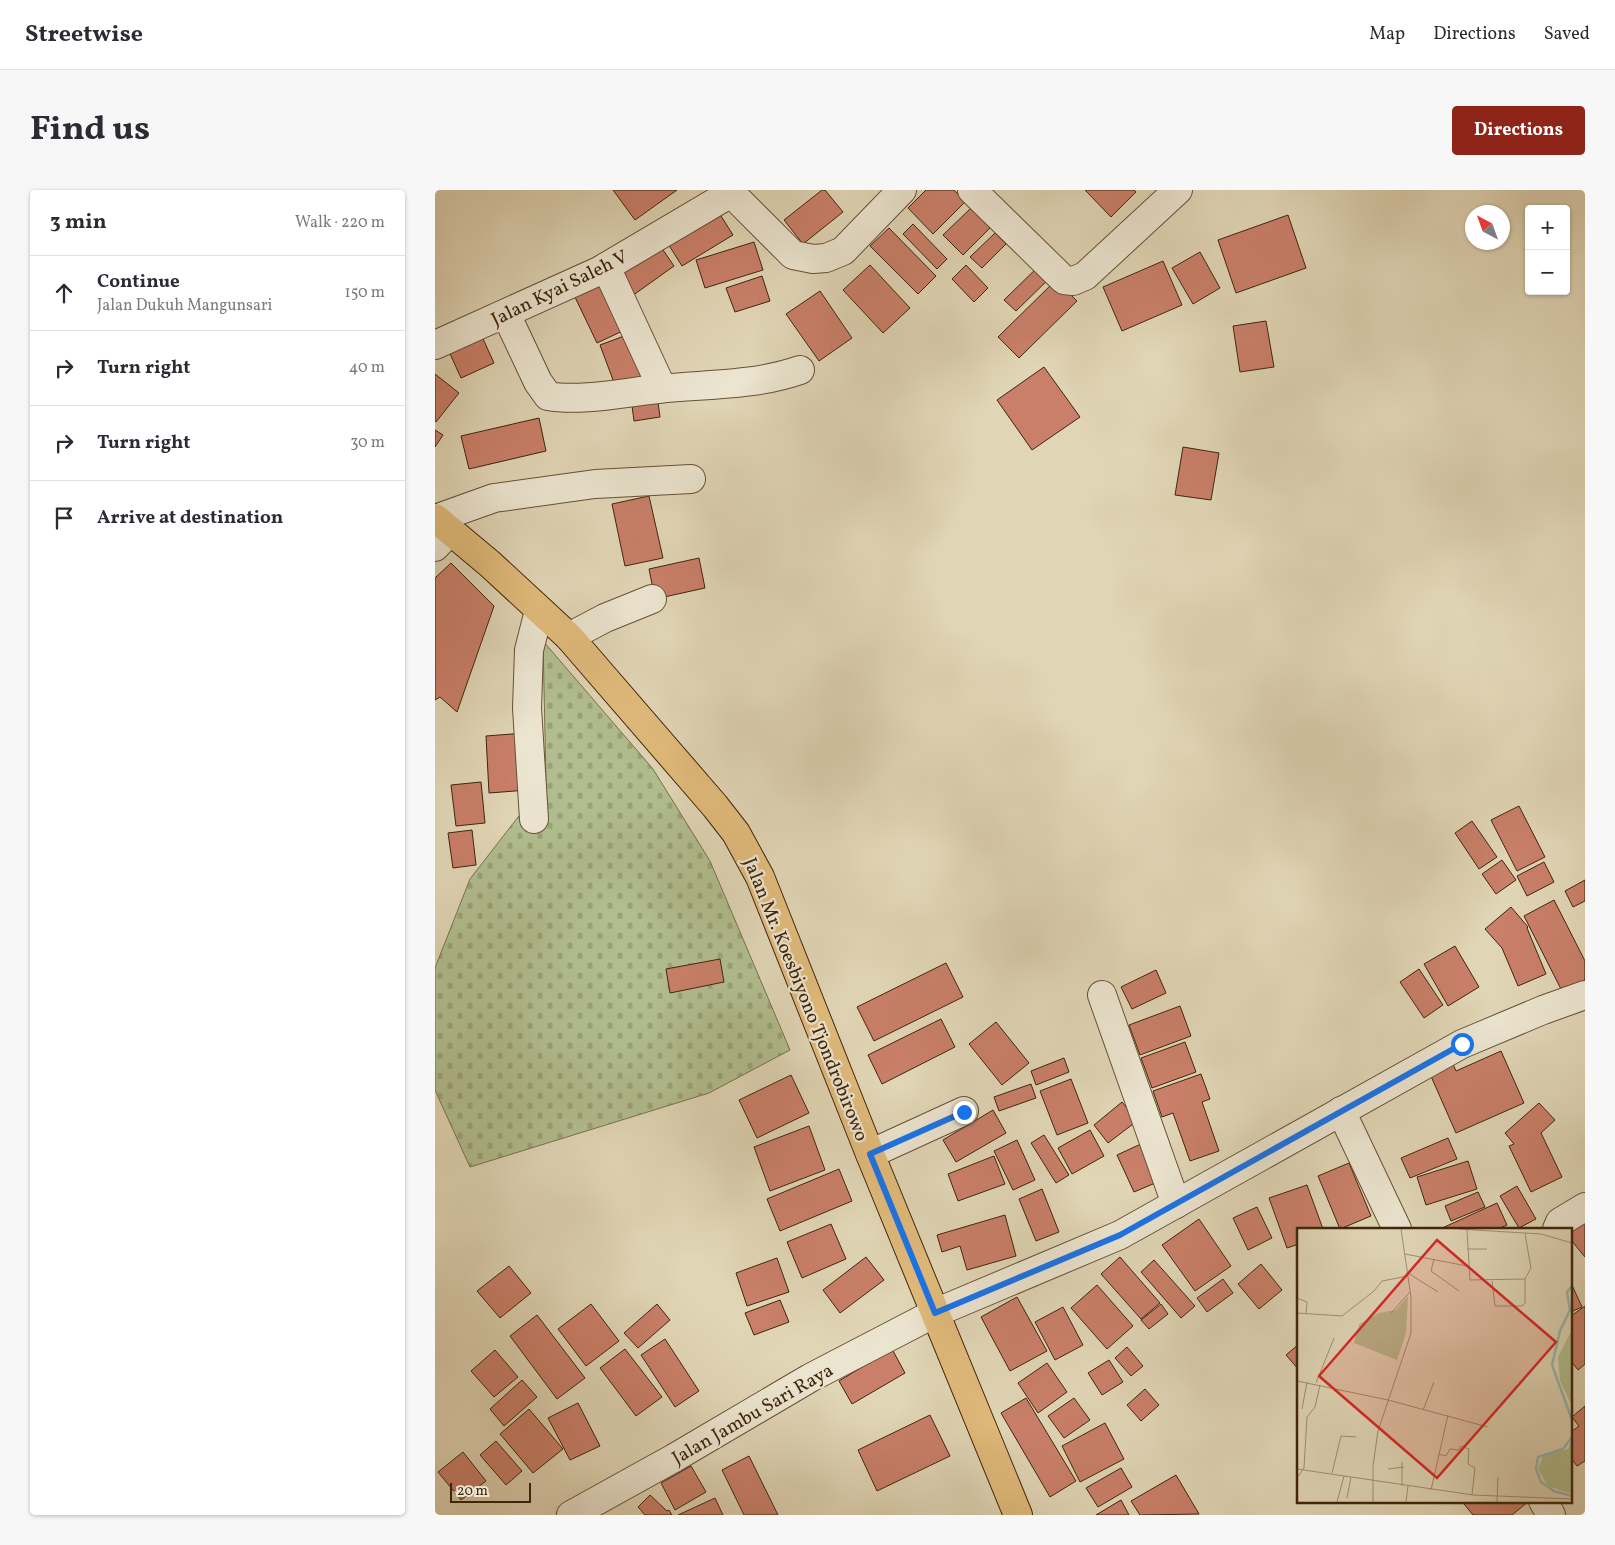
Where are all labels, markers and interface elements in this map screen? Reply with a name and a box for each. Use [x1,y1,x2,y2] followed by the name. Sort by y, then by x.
[25,18,143,52] text: Streetwise
[1369,22,1405,47] text: Map
[1433,22,1516,47] text: Directions
[1544,22,1590,47] text: Saved
[30,106,150,154] text: Find us
[1452,106,1585,155] button: Directions
[1465,205,1510,250] north arrow
[1525,205,1570,295] map controls
[1525,205,1570,250] button: +
[50,208,106,237] text: 3 min
[295,212,385,234] text: Walk · 220 m
[487,244,633,333] street label: Jalan Kyai Saleh V
[1525,250,1570,295] button: −
[97,269,180,295] text: Continue
[50,279,78,307] icon: ahead
[344,282,385,304] text: 150 m
[97,295,272,317] text: Jalan Dukuh Mangunsari
[50,354,78,382] icon: right
[97,355,190,381] text: Turn right
[349,357,385,379] text: 40 m
[50,429,78,457] icon: right
[97,430,190,456] text: Turn right
[350,432,385,454] text: 30 m
[50,504,78,532] icon: arrive
[97,505,283,531] text: Arrive at destination
[736,854,874,1145] street label: Jalan Mr. Koesbiyono Tjondrobirowo
[1451,1033,1474,1056] route start
[953,1101,976,1124] route end
[1297,1228,1573,1502] inset map
[667,1358,839,1472] street label: Jalan Jambu Sari Raya
[450,1480,531,1503] scale bar
[457,1482,488,1501] text: 20 m

